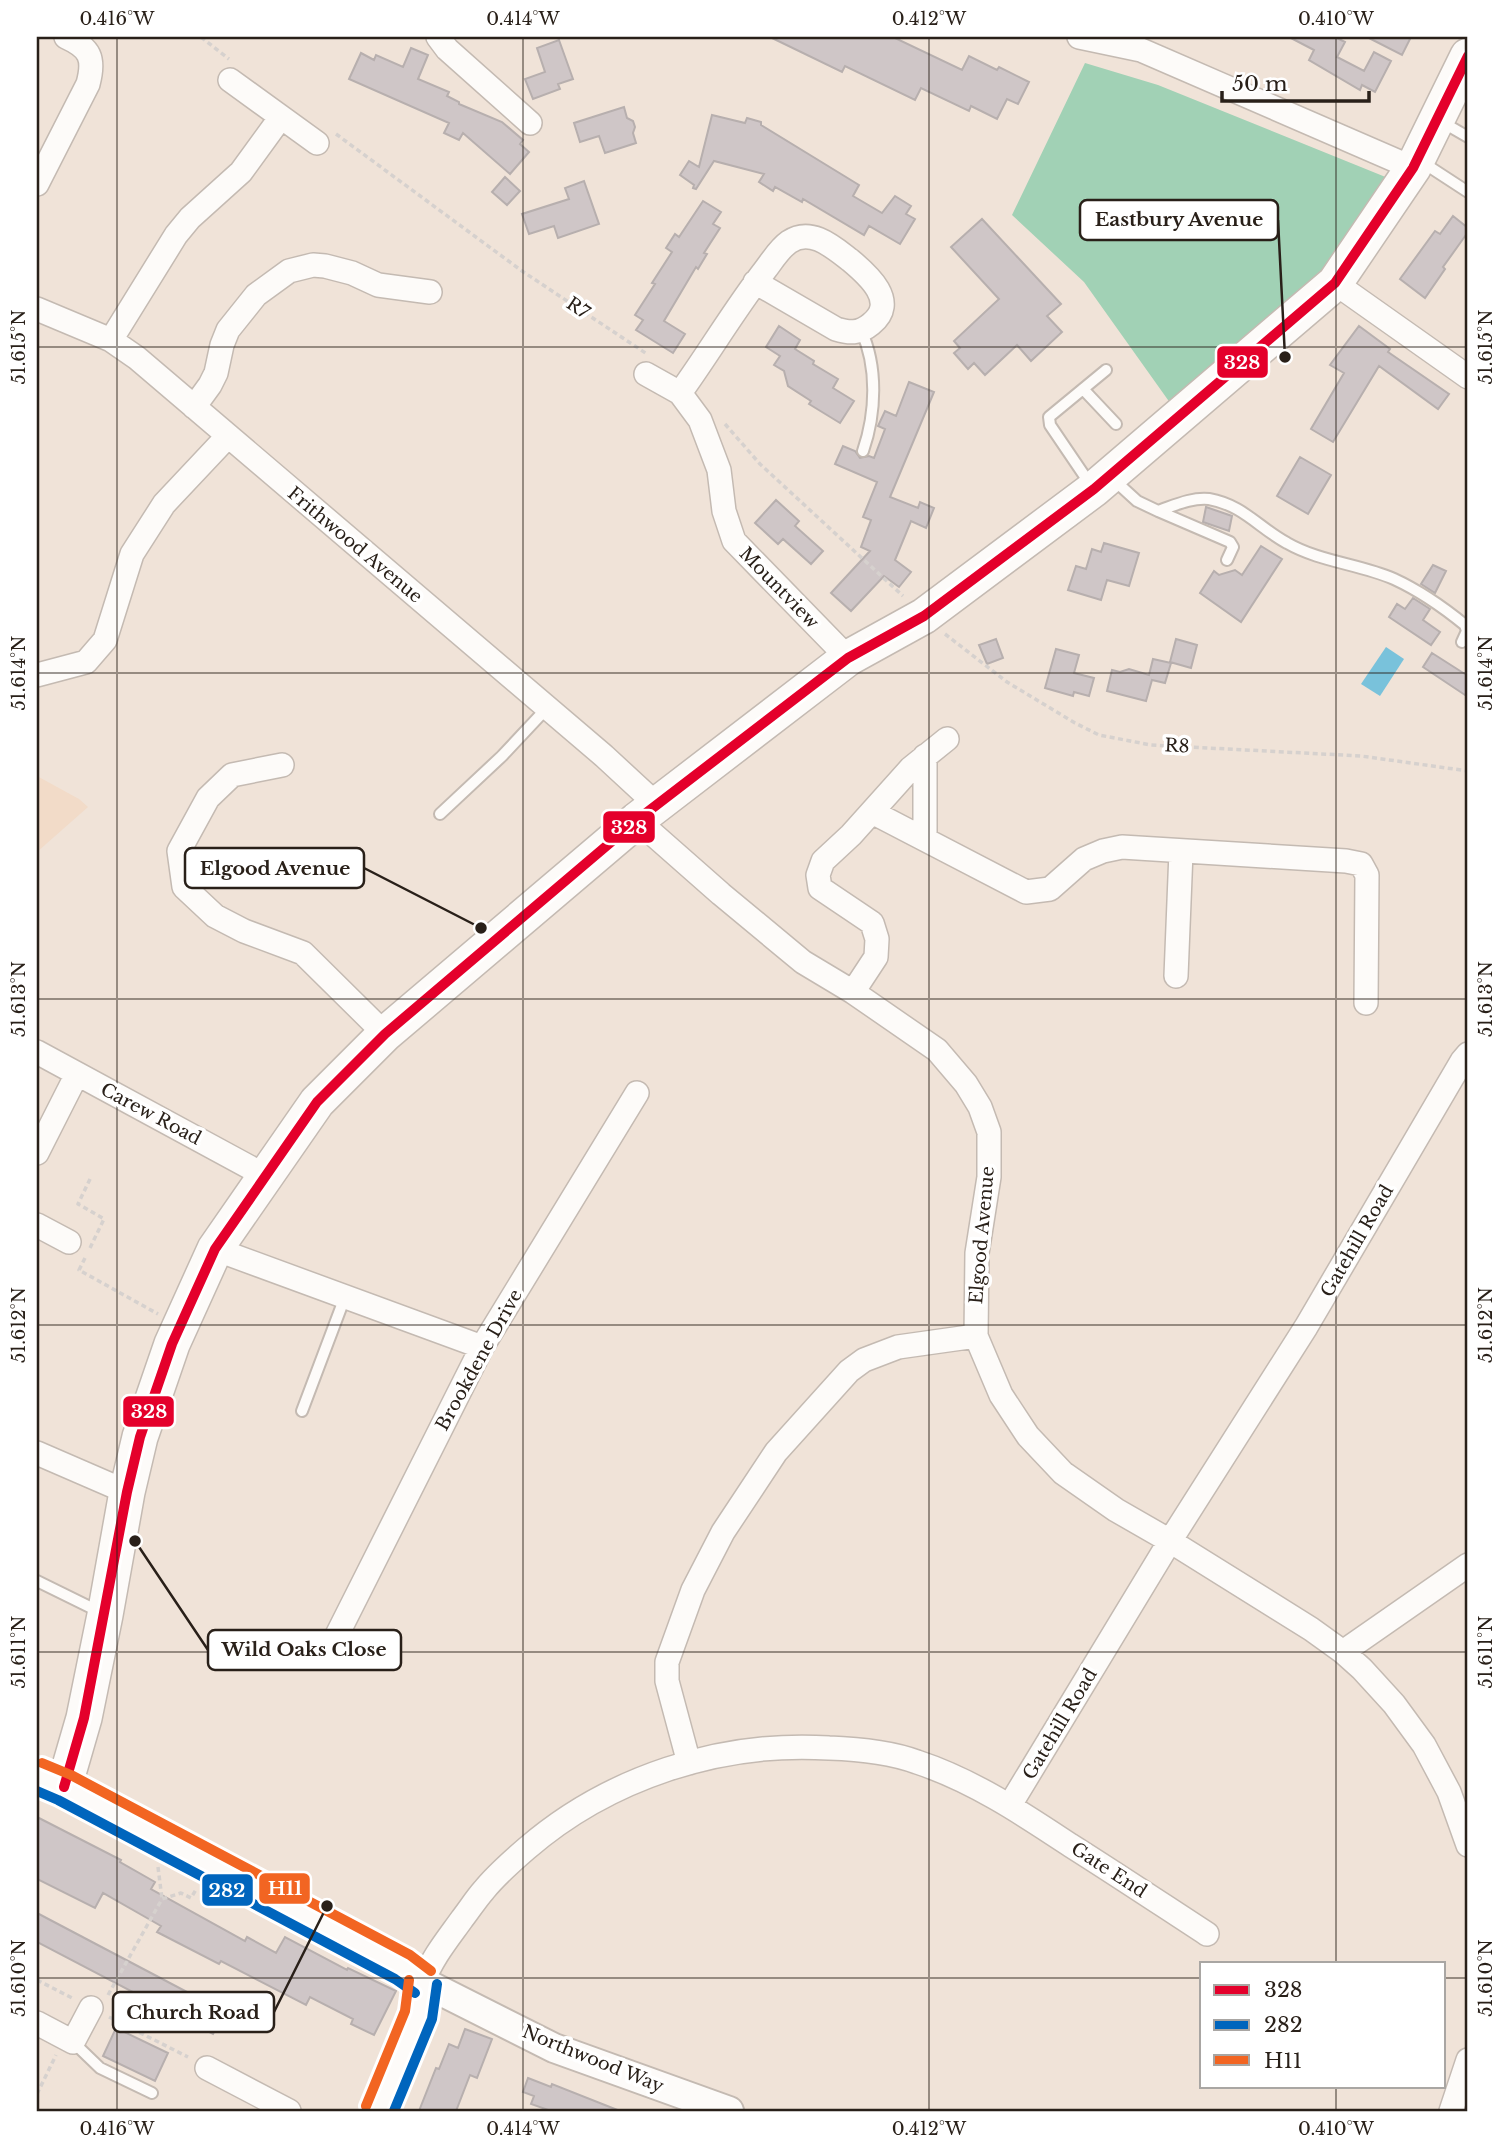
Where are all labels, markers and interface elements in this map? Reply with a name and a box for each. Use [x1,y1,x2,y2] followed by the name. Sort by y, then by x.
[80,8,155,30] text: 0.416°W
[486,8,561,30] text: 0.414°W
[892,8,967,30] text: 0.412°W
[1298,8,1375,30] text: 0.410°W
[1222,60,1368,104] scale bar
[1232,71,1288,97] text: 50 m
[1080,200,1278,240] callout: Eastbury Avenue
[1095,208,1263,231] text: Eastbury Avenue
[562,292,595,324] street label: R7
[8,309,30,385] text: 51.615°N
[1475,309,1497,385] text: 51.615°N
[1216,345,1269,379] line badge: 328
[1224,351,1260,374] text: 328
[283,482,427,608] street label: Frithwood Avenue
[735,543,824,634] street label: Mountview
[8,635,30,711] text: 51.614°N
[1475,635,1497,711] text: 51.614°N
[1164,734,1190,758] street label: R8
[602,810,656,844] line badge: 328
[611,816,647,839] text: 328
[185,848,364,888] callout: Elgood Avenue
[200,857,350,880] text: Elgood Avenue
[8,961,30,1037] text: 51.613°N
[1475,961,1497,1037] text: 51.613°N
[97,1078,205,1150] street label: Carew Road
[965,1165,999,1305] street label: Elgood Avenue
[1316,1181,1398,1301] street label: Gatehill Road
[431,1286,527,1434] street label: Brookdene Drive
[8,1287,30,1363] text: 51.612°N
[1475,1287,1497,1363] text: 51.612°N
[122,1395,175,1428] line badge: 328
[131,1400,167,1423] text: 328
[8,1616,30,1688] text: 51.611°N
[1475,1616,1497,1688] text: 51.611°N
[208,1630,401,1670] callout: Wild Oaks Close
[220,1638,387,1661] text: Wild Oaks Close
[1018,1664,1102,1784] street label: Gatehill Road
[1067,1837,1151,1903] street label: Gate End
[258,1872,311,1905] line badge: H11
[201,1873,254,1907] line badge: 282
[268,1877,302,1900] text: H11
[209,1879,245,1902] text: 282
[8,1939,30,2017] text: 51.610°N
[1475,1939,1497,2017] text: 51.610°N
[1200,1962,1446,2088] legend
[1264,1977,1303,2003] text: 328
[113,1992,274,2032] callout: Church Road
[126,2001,260,2024] text: Church Road
[1264,2012,1303,2038] text: 282
[519,2021,667,2098] street label: Northwood Way
[1264,2048,1302,2074] text: H11
[80,2118,155,2140] text: 0.416°W
[486,2118,561,2140] text: 0.414°W
[892,2118,967,2140] text: 0.412°W
[1298,2118,1375,2140] text: 0.410°W

